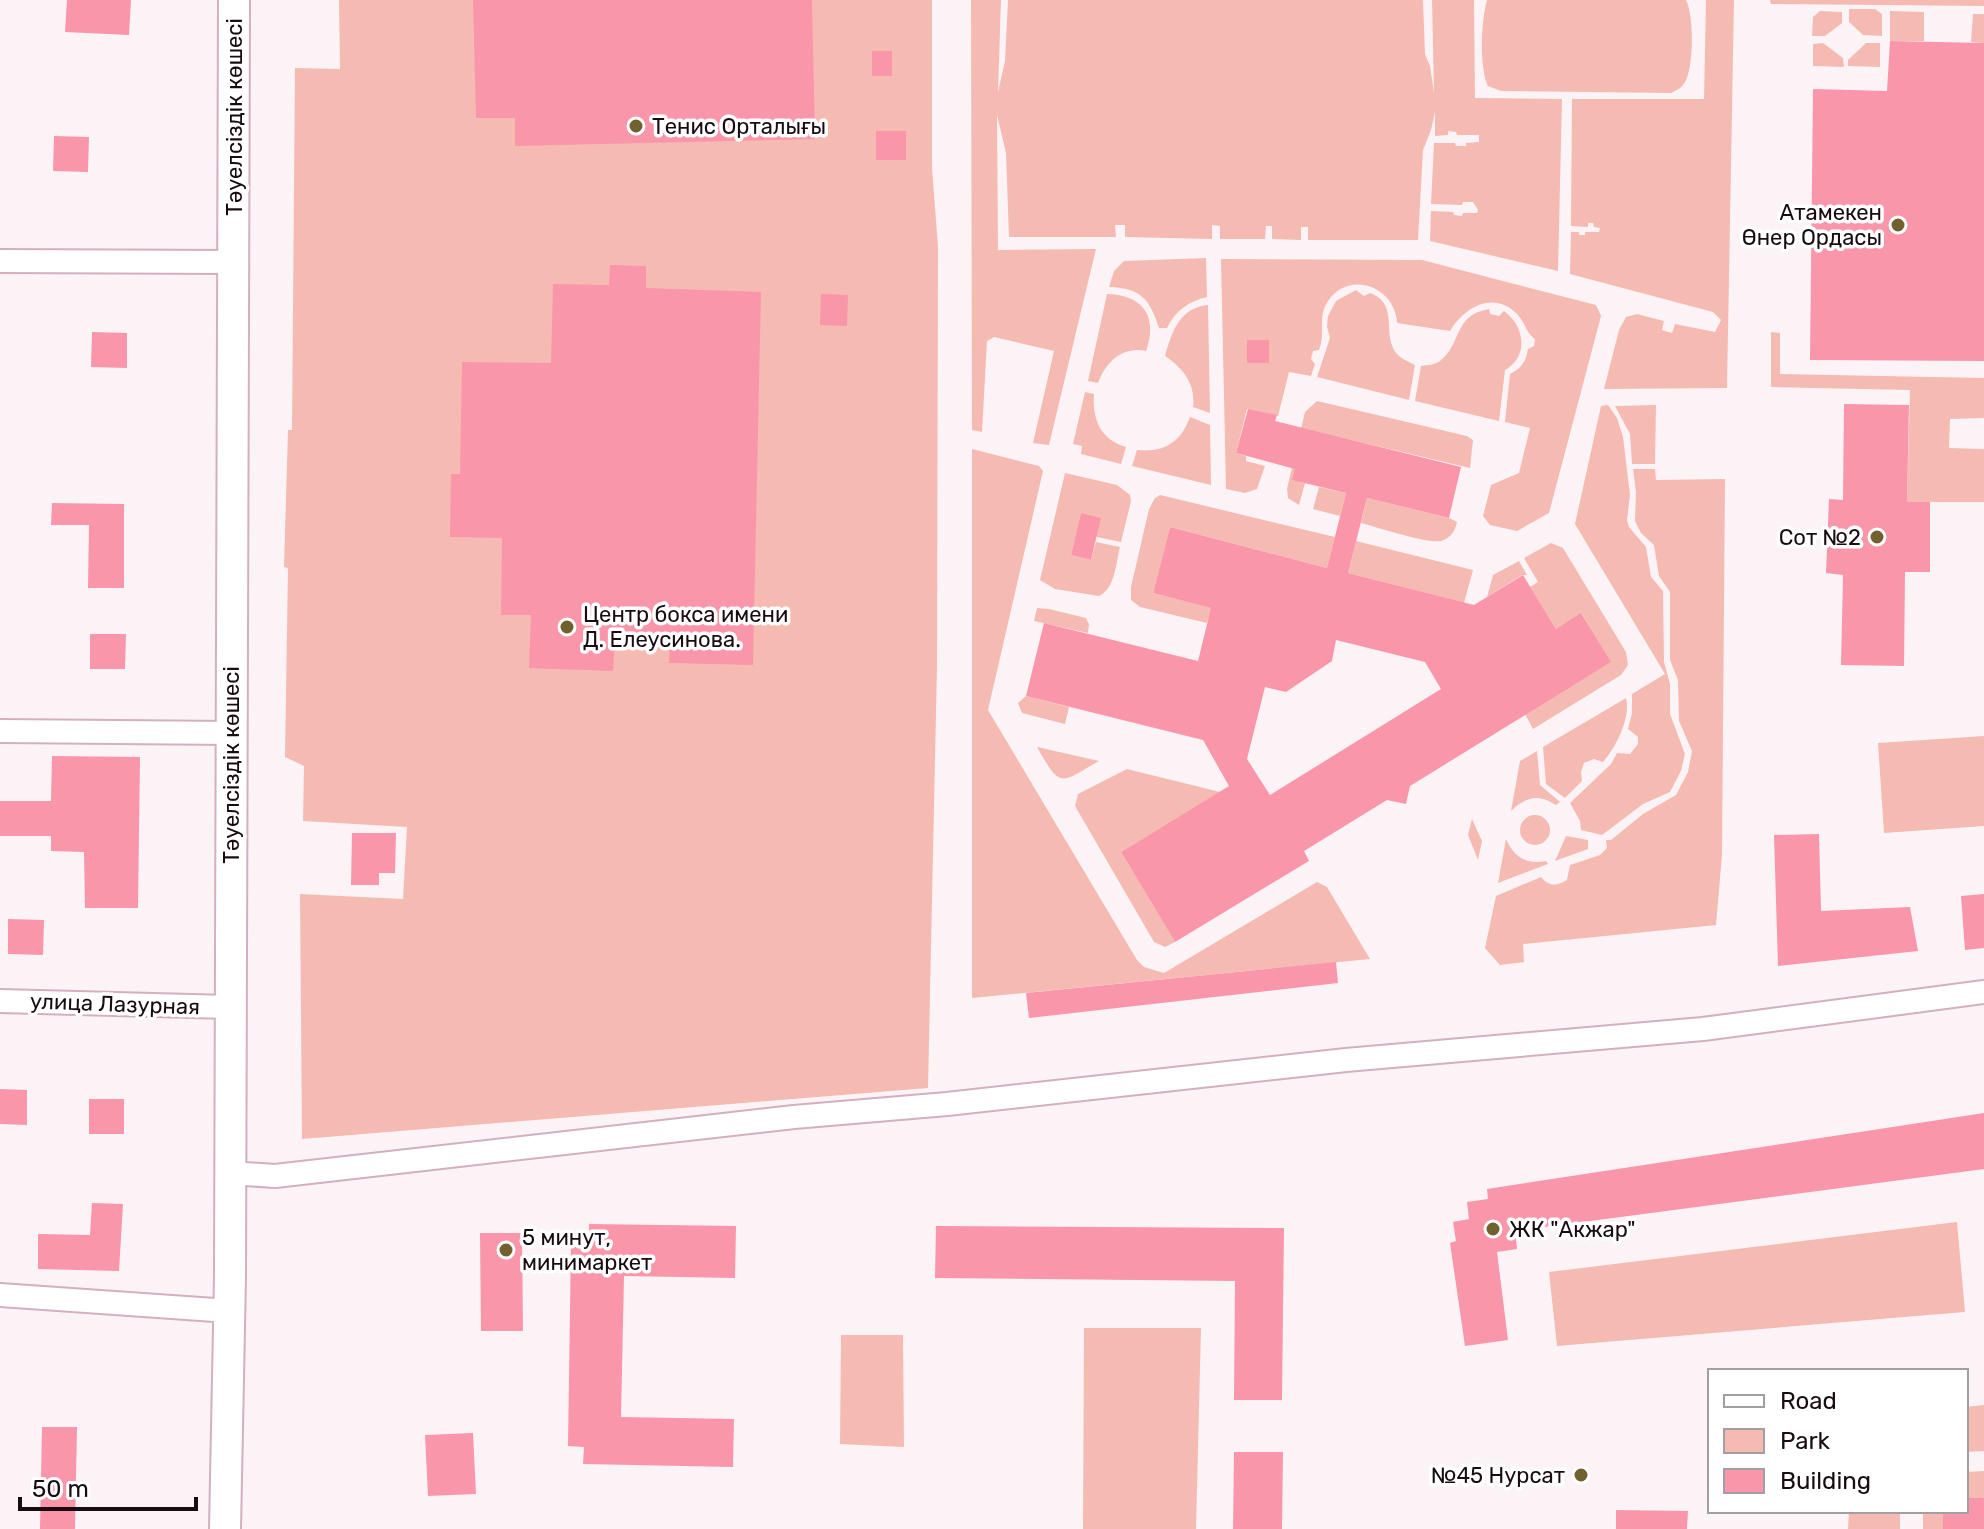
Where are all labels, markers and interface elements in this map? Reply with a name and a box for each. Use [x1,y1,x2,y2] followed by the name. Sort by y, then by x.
[221,18,248,216] street label: Тәуелсіздік көшесі
[652,113,826,140] place label: Тенис Орталығы
[627,117,645,135] marker: Тенис Орталығы
[1742,199,1882,251] place label: Атамекен Өнер Ордасы
[1889,216,1907,234] marker: Атамекен Өнер Ордасы
[1779,524,1861,551] place label: Сот №2
[1868,528,1886,546] marker: Сот №2
[583,601,788,653] place label: Центр бокса имени Д. Елеусинова.
[558,618,576,636] marker: Центр бокса имени Д. Елеусинова.
[218,666,245,864] street label: Тәуелсіздік көшесі
[29,988,201,1020] street label: улица Лазурная
[1509,1216,1635,1243] place label: ЖК "Акжар"
[1484,1220,1502,1238] marker: ЖК "Акжар"
[522,1224,652,1276] place label: 5 минут, минимаркет
[497,1241,515,1259] marker: 5 минут, минимаркет
[1708,1369,1968,1513] legend
[1780,1387,1837,1415] text: Road
[1780,1427,1831,1455] text: Park
[20,1461,196,1511] scale bar
[1431,1462,1565,1489] place label: №45 Нурсат
[1572,1466,1590,1484] marker: №45 Нурсат
[1780,1467,1871,1495] text: Building
[32,1475,89,1503] text: 50 m

